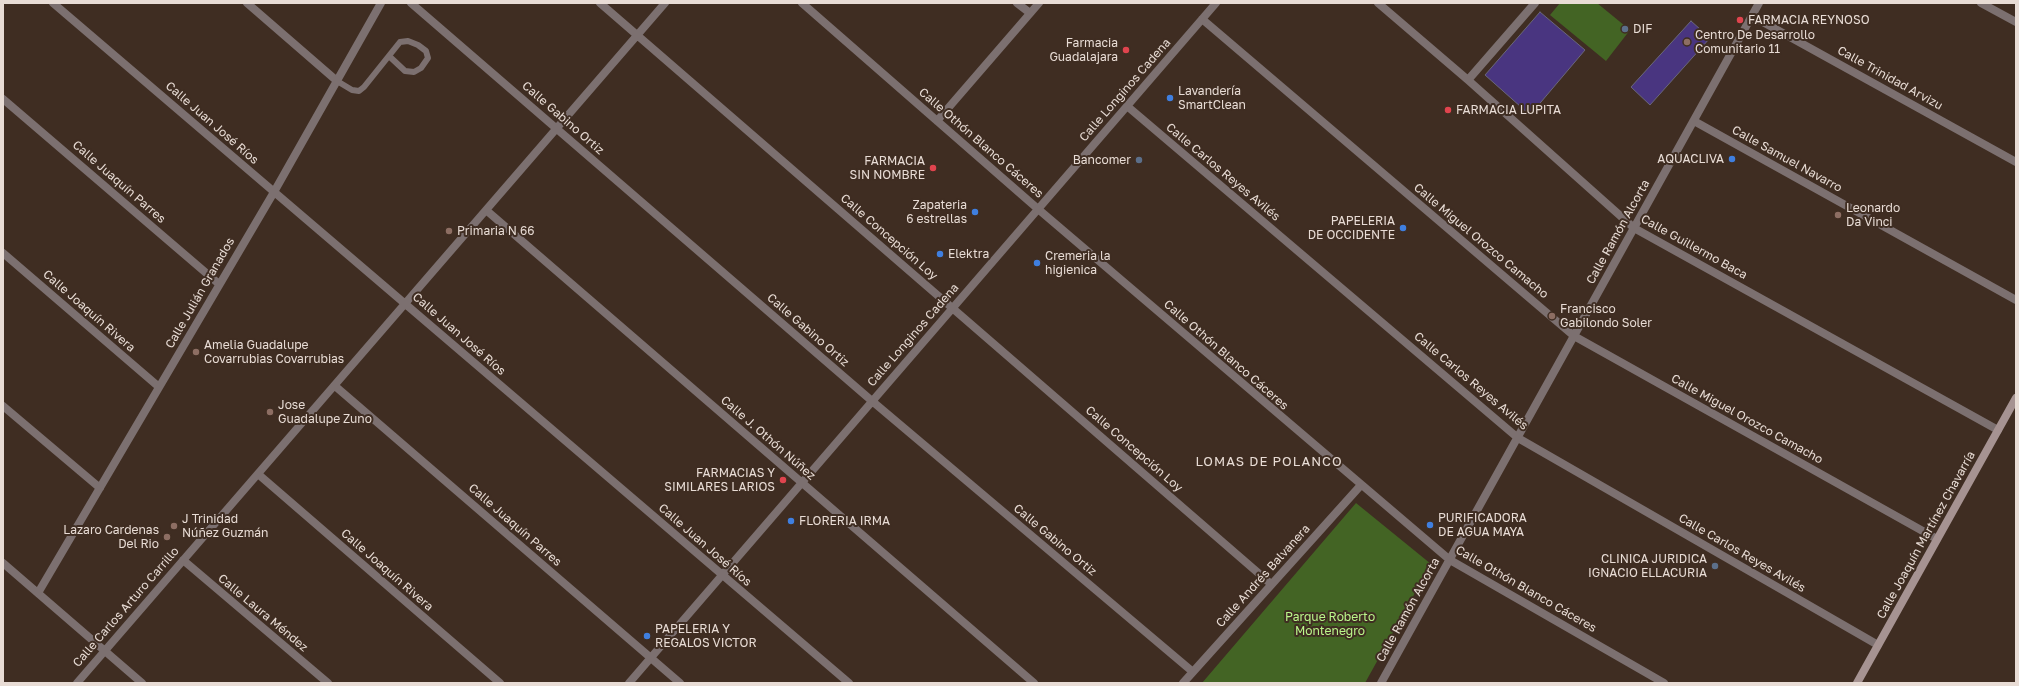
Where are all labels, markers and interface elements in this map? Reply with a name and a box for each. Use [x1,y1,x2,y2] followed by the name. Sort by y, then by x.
[1748,13,1870,27] place label: FARMACIA REYNOSO
[1735,15,1745,25] marker: FARMACIA REYNOSO
[1633,22,1652,36] place label: DIF
[1620,24,1630,34] marker: DIF
[1695,28,1815,56] place label: Centro De Desarrollo Comunitario 11
[1049,36,1118,64] place label: Farmacia Guadalajara
[1076,36,1174,144] street label: Calle Longinos Cadena
[1682,37,1692,47] marker: Centro De Desarrollo Comunitario 11
[1835,43,1945,113] street label: Calle Trinidad Arvizu
[1121,45,1131,55] marker: Farmacia Guadalajara
[163,79,261,167] street label: Calle Juan José Ríos
[519,79,607,157] street label: Calle Gabino Ortiz
[1178,84,1246,112] place label: Lavandería SmartClean
[916,85,1046,201] street label: Calle Othón Blanco Cáceres
[1165,93,1175,103] marker: Lavandería SmartClean
[1456,103,1561,117] place label: FARMACIA LUPITA
[1443,105,1453,115] marker: FARMACIA LUPITA
[1163,120,1283,224] street label: Calle Carlos Reyes Avilés
[1729,123,1845,195] street label: Calle Samuel Navarro
[70,138,168,226] street label: Calle Juaquín Parres
[1657,152,1724,166] place label: AQUACLIVA
[1073,153,1131,167] place label: Bancomer
[850,154,925,182] place label: FARMACIA SIN NOMBRE
[1727,154,1737,164] marker: AQUACLIVA
[1134,155,1144,165] marker: Bancomer
[928,163,938,173] marker: FARMACIA SIN NOMBRE
[1583,177,1653,287] street label: Calle Ramón Alcorta
[1411,180,1551,302] street label: Calle Miguel Orozco Camacho
[838,191,940,283] street label: Calle Concepción Loy
[906,198,967,226] place label: Zapateria 6 estrellas
[1846,201,1900,229] place label: Leonardo Da Vinci
[970,207,980,217] marker: Zapateria 6 estrellas
[1833,210,1843,220] marker: Leonardo Da Vinci
[1638,212,1750,282] street label: Calle Guillermo Baca
[1308,214,1395,242] place label: PAPELERIA DE OCCIDENTE
[1398,223,1408,233] marker: PAPELERIA DE OCCIDENTE
[457,224,534,238] place label: Primaria N 66
[444,226,454,236] marker: Primaria N 66
[162,235,238,351] street label: Calle Julián Granados
[948,247,989,261] place label: Elektra
[935,249,945,259] marker: Elektra
[1045,249,1111,277] place label: Cremeria la higienica
[1032,258,1042,268] marker: Cremeria la higienica
[40,267,138,355] street label: Calle Joaquín Rivera
[864,281,962,389] street label: Calle Longinos Cadena
[410,290,508,378] street label: Calle Juan José Ríos
[764,291,852,369] street label: Calle Gabino Ortiz
[1161,297,1291,413] street label: Calle Othón Blanco Cáceres
[1560,302,1652,330] place label: Francisco Gabilondo Soler
[1547,311,1557,321] marker: Francisco Gabilondo Soler
[1411,329,1531,433] street label: Calle Carlos Reyes Avilés
[204,338,344,366] place label: Amelia Guadalupe Covarrubias Covarrubias
[191,347,201,357] marker: Amelia Guadalupe Covarrubias Covarrubias
[1669,371,1825,467] street label: Calle Miguel Orozco Camacho
[718,393,818,483] street label: Calle J. Othón Núñez
[278,398,372,426] place label: Jose Guadalupe Zuno
[1083,403,1185,495] street label: Calle Concepción Loy
[265,407,275,417] marker: Jose Guadalupe Zuno
[1874,449,1978,621] street label: Calle Joaquín Martínez Chavarría
[1195,454,1343,470] district label: LOMAS DE POLANCO
[664,466,775,494] place label: FARMACIAS Y SIMILARES LARIOS
[778,475,788,485] marker: FARMACIAS Y SIMILARES LARIOS
[466,481,564,569] street label: Calle Juaquín Parres
[656,501,754,589] street label: Calle Juan José Ríos
[1011,501,1099,579] street label: Calle Gabino Ortiz
[1438,511,1527,539] place label: PURIFICADORA DE AGUA MAYA
[1676,511,1808,595] street label: Calle Carlos Reyes Avilés
[182,512,268,540] place label: J Trinidad Núñez Guzmán
[799,514,890,528] place label: FLORERIA IRMA
[786,516,796,526] marker: FLORERIA IRMA
[1425,520,1435,530] marker: PURIFICADORA DE AGUA MAYA
[169,521,179,531] marker: J Trinidad Núñez Guzmán
[1213,522,1313,630] street label: Calle Andrés Balvanera
[63,523,159,551] place label: Lazaro Cardenas Del Rio
[338,526,436,614] street label: Calle Joaquín Rivera
[162,532,172,542] marker: Lazaro Cardenas Del Rio
[1453,543,1599,635] street label: Calle Othón Blanco Cáceres
[70,544,182,670] street label: Calle Carlos Arturo Carrillo
[1588,552,1707,580] place label: CLINICA JURIDICA IGNACIO ELLACURIA
[1373,555,1443,665] street label: Calle Ramón Alcorta
[1710,561,1720,571] marker: CLINICA JURIDICA IGNACIO ELLACURIA
[215,571,311,655] street label: Calle Laura Méndez
[1285,610,1375,638] park label: Parque Roberto Montenegro
[655,622,757,650] place label: PAPELERIA Y REGALOS VICTOR
[642,631,652,641] marker: PAPELERIA Y REGALOS VICTOR

